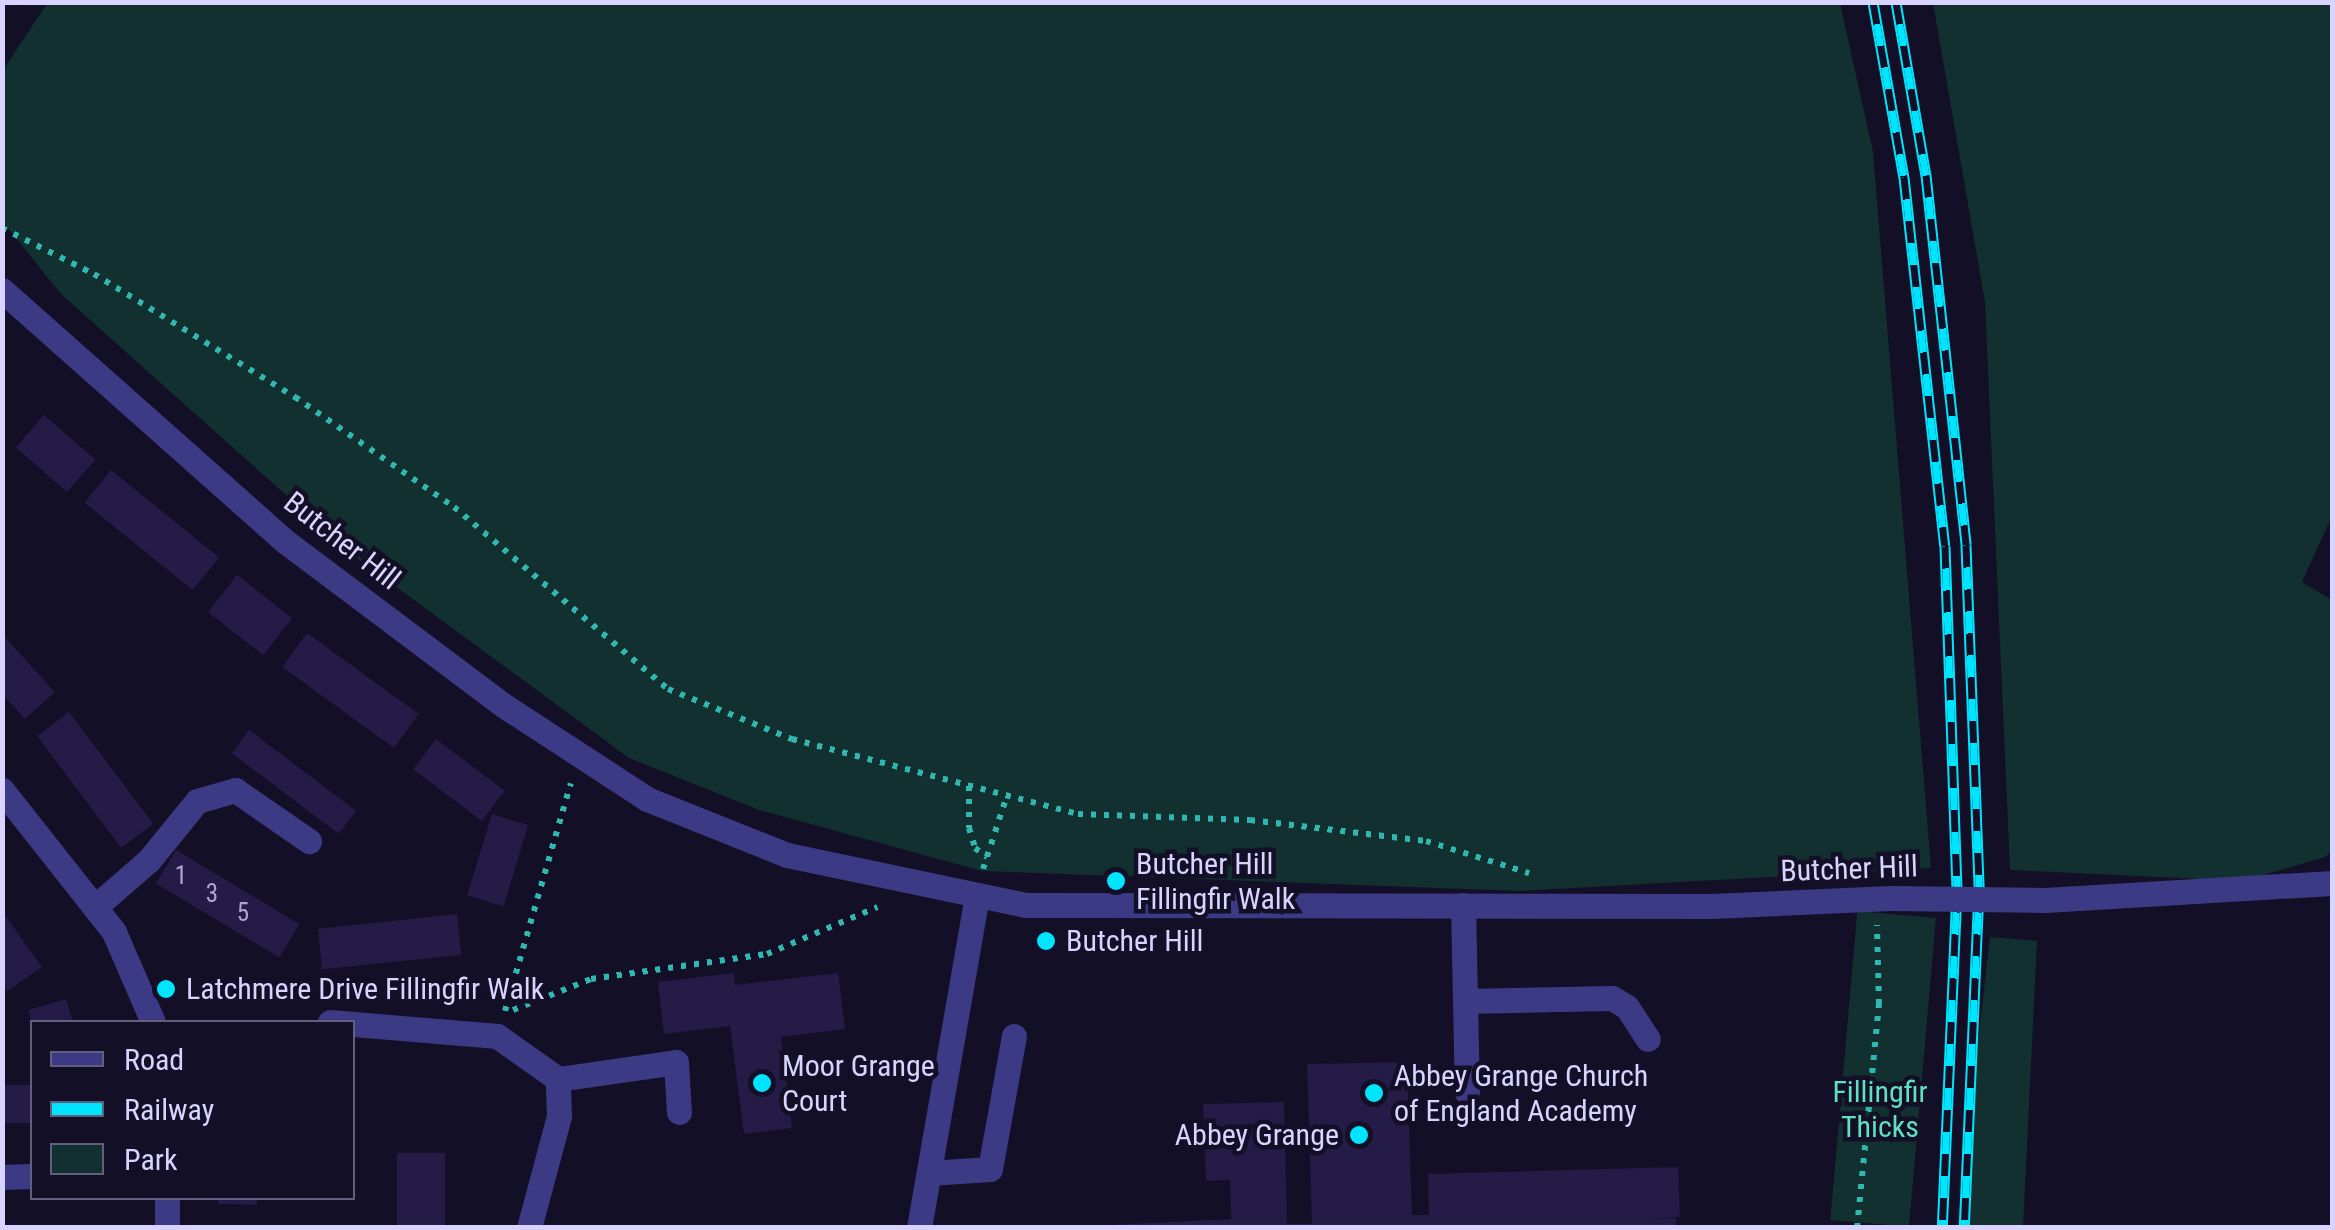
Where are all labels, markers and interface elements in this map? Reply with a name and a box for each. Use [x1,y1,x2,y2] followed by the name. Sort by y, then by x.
[277,485,407,597] street label: Butcher Hill
[1136,846,1295,916] place label: Butcher Hill Fillingfir Walk
[1780,849,1918,889] street label: Butcher Hill
[175,861,187,891] house number: 1
[1105,870,1127,892] marker: Butcher Hill Fillingfir Walk
[206,879,218,909] house number: 3
[237,898,249,928] house number: 5
[1066,923,1203,959] place label: Butcher Hill
[1035,930,1057,952] marker: Butcher Hill
[186,971,544,1007] place label: Latchmere Drive Fillingfir Walk
[155,978,177,1000] marker: Latchmere Drive Fillingfir Walk
[30,1020,355,1200] legend
[124,1042,184,1077] text: Road
[782,1048,935,1118] place label: Moor Grange Court
[1394,1058,1648,1128] place label: Abbey Grange Church of England Academy
[751,1072,773,1094] marker: Moor Grange Court
[1832,1074,1928,1144] park label: Fillingfir Thicks
[1363,1082,1385,1104] marker: Abbey Grange Church of England Academy
[124,1092,214,1127] text: Railway
[1175,1117,1339,1153] place label: Abbey Grange
[1348,1124,1370,1146] marker: Abbey Grange
[124,1142,178,1177] text: Park

